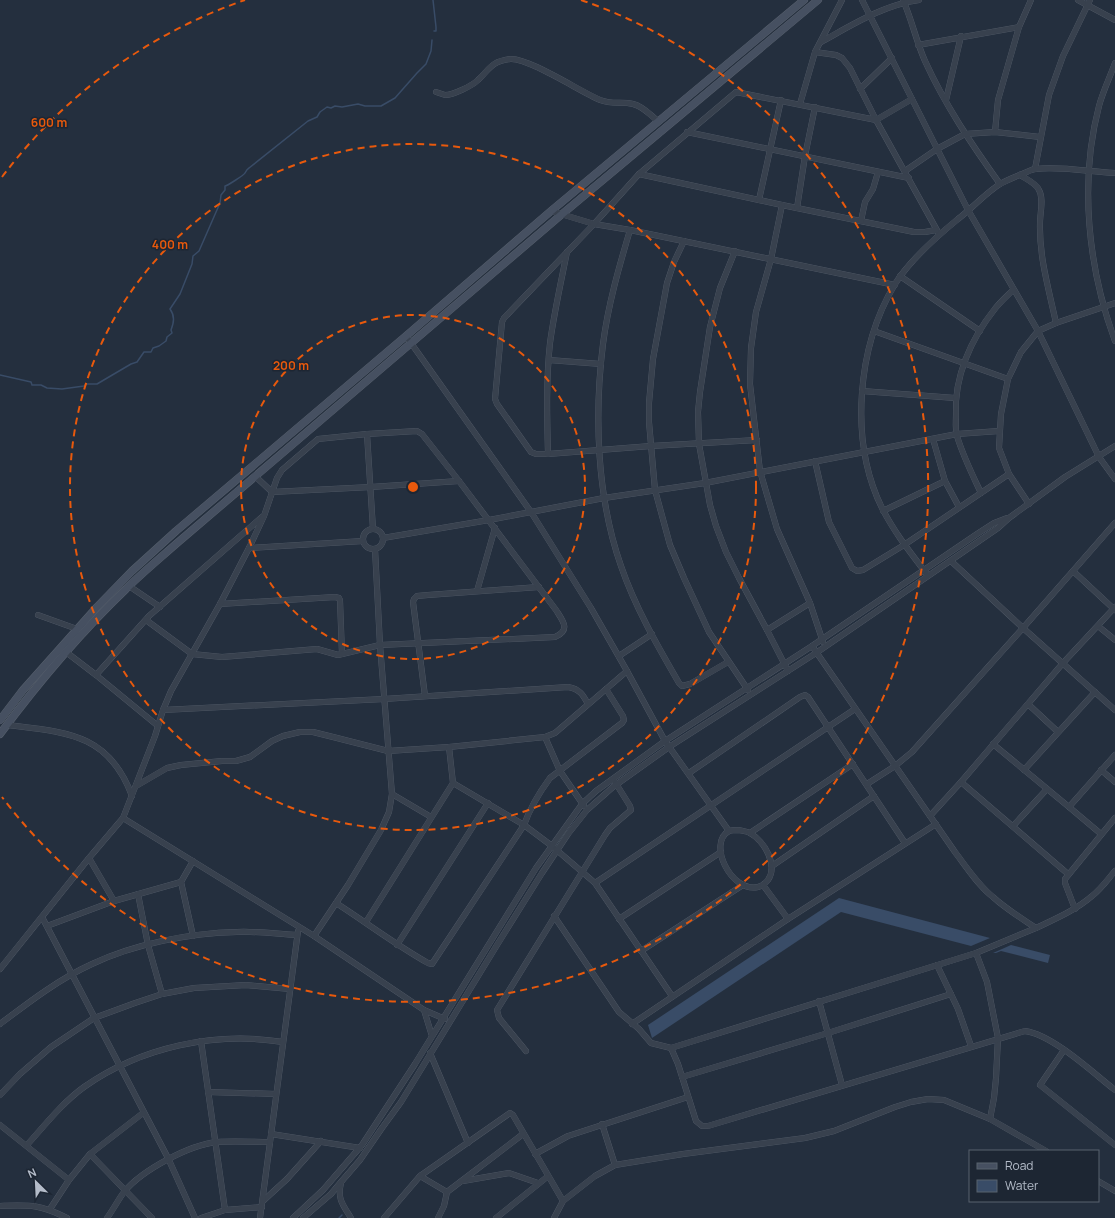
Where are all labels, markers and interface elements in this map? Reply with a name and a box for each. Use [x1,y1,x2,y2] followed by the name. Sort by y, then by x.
[31,114,67,131] text: 600 m
[152,236,188,253] text: 400 m
[273,357,309,374] text: 200 m
[406,480,420,494] centre of rings
[969,1150,1099,1202] legend
[1005,1157,1033,1174] text: Road
[16,1162,56,1202] north arrow
[25,1164,38,1181] text: N
[1005,1177,1039,1194] text: Water

